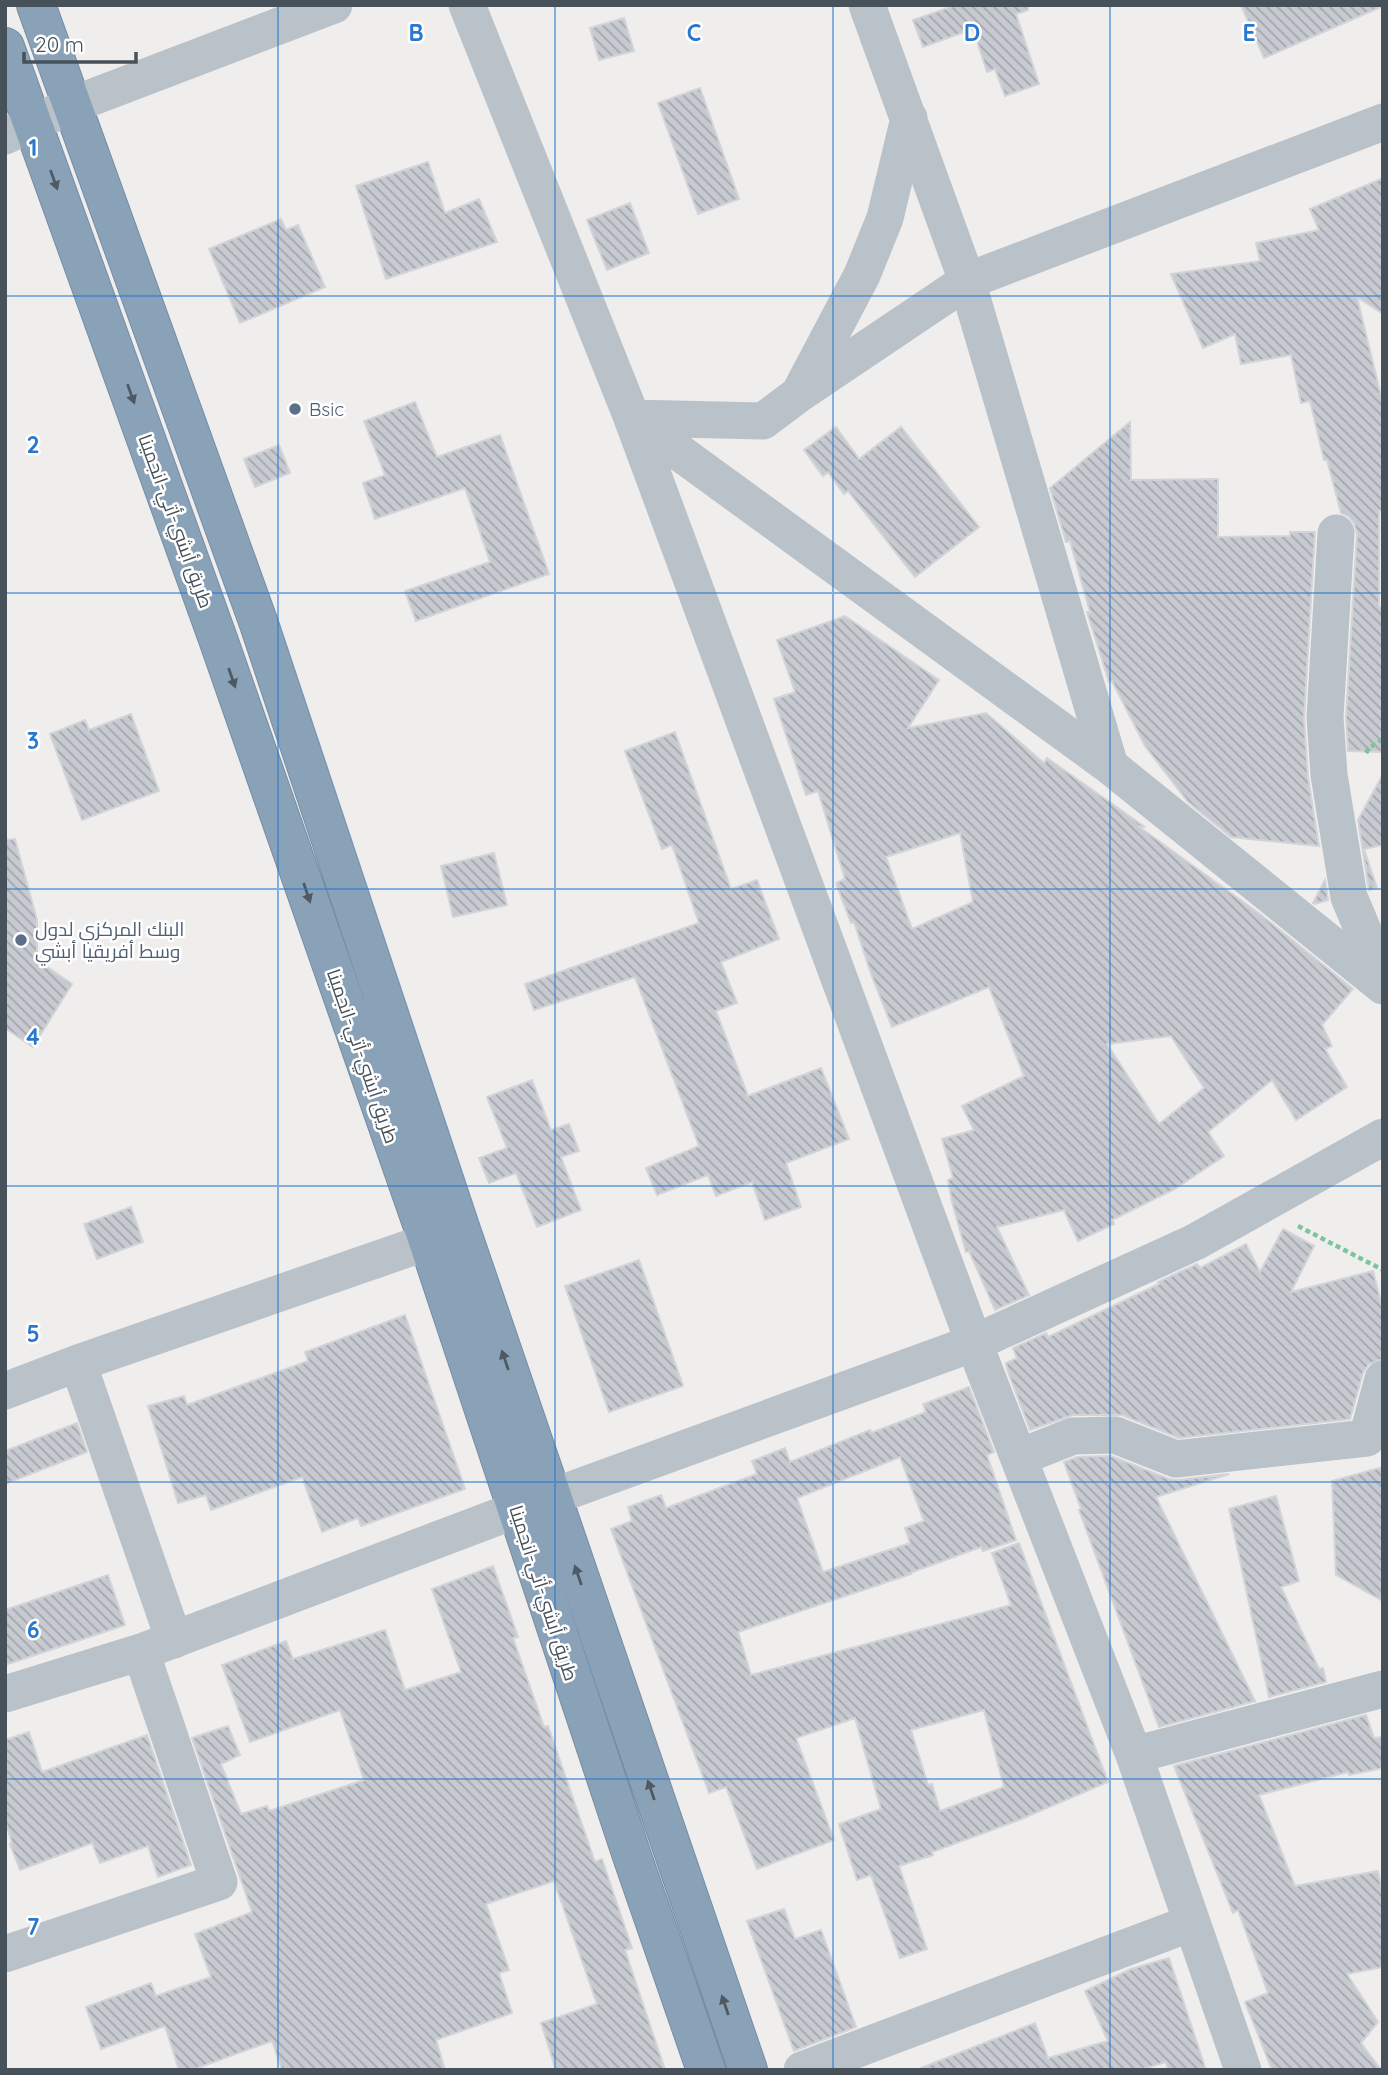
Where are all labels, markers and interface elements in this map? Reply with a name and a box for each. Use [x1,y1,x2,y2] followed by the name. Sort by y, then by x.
[408,18,424,47] text: B
[687,18,701,47] text: C
[964,18,980,47] text: D
[1242,18,1256,47] text: E
[24,21,136,65] scale bar
[35,31,84,57] text: 20 m
[29,133,37,162] text: 1
[49,170,60,191] one-way arrow
[126,384,137,405] one-way arrow
[309,397,344,421] place label: Bsic
[287,401,303,417] marker: Bsic
[26,430,40,459] text: 2
[131,431,219,612] street label: طريق أبشي-أتي-انجمينا
[227,667,238,688] one-way arrow
[27,726,39,755] text: 3
[302,882,313,903] one-way arrow
[35,917,184,966] place label: البنك المركزي لدول وسط أفريقيا أبشي
[13,932,29,948] marker: البنك المركزي لدول وسط أفريقيا أبشي
[319,966,404,1147] street label: طريق أبشي-أتي-انجمينا
[26,1022,40,1051] text: 4
[26,1319,40,1348] text: 5
[499,1349,510,1370] one-way arrow
[501,1502,584,1685] street label: طريق أبشي-أتي-انجمينا
[572,1564,583,1585] one-way arrow
[27,1615,39,1644] text: 6
[645,1780,656,1801] one-way arrow
[27,1912,40,1941] text: 7
[719,1995,730,2016] one-way arrow

